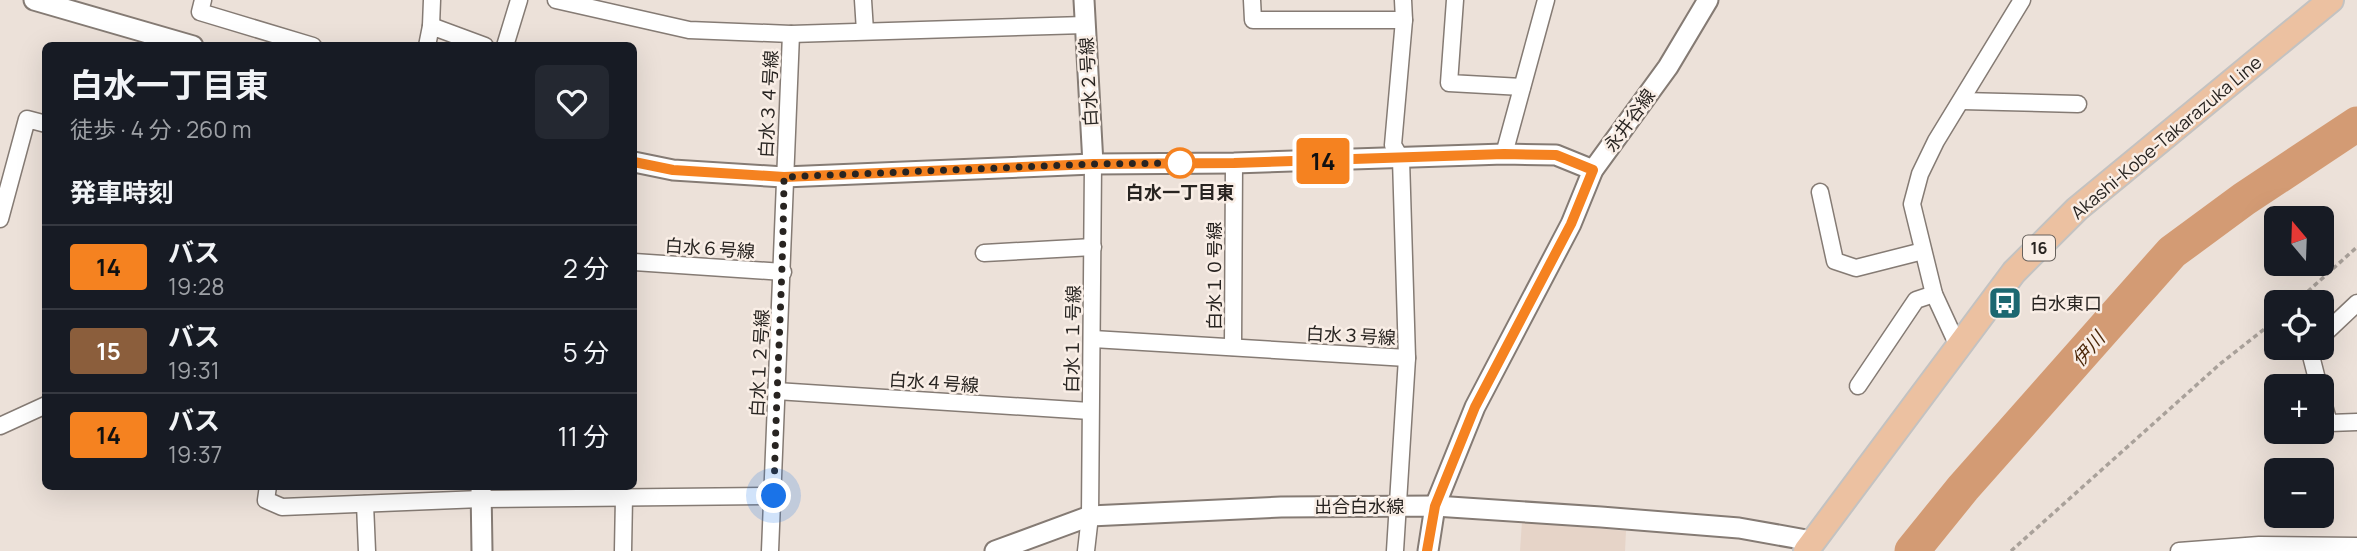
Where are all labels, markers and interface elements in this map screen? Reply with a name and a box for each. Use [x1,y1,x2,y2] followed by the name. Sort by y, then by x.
[1074,36,1102,128] street label: 白水２号線
[753,49,783,159] street label: 白水３４号線
[2066,50,2266,224] street label: Akashi-Kobe-Takarazuka Line
[70,62,268,107] text: 白水一丁目東
[535,65,609,139] button: heart
[1598,84,1660,156] street label: 永井谷線
[70,113,252,145] text: 徒歩 · 4 分 · 260 m
[1292,138,1354,184] line badge: 14
[1310,144,1336,177] text: 14
[1165,148,1195,178] marker: 白水一丁目東
[70,174,174,210] text: 発車時刻
[1126,180,1234,204] place label: 白水一丁目東
[2264,206,2334,276] north arrow
[2264,206,2334,528] map controls
[1202,222,1226,330] street label: 白水１０号線
[664,233,756,263] street label: 白水６号線
[168,234,220,270] text: バス
[2023,236,2055,260] road number: 16
[96,250,121,283] text: 14
[563,250,609,286] text: 2 分
[168,270,225,302] text: 19:28
[1986,284,2024,322] bus stop icon: 白水東口
[1059,285,1085,393] street label: 白水１１号線
[2264,290,2334,360] button: locate
[2030,291,2102,315] place label: 白水東口
[744,308,774,418] street label: 白水１２号線
[168,318,220,354] text: バス
[1305,321,1397,349] street label: 白水３号線
[2066,325,2112,372] water label: 伊川
[96,334,121,367] text: 15
[563,334,609,370] text: 5 分
[168,354,220,386] text: 19:31
[888,367,980,397] street label: 白水４号線
[2264,374,2334,444] button: +
[168,402,220,438] text: バス
[96,418,121,451] text: 14
[558,418,609,454] text: 11 分
[168,438,222,470] text: 19:37
[2264,458,2334,528] button: −
[756,478,791,513] your location
[1314,494,1404,518] street label: 出合白水線

